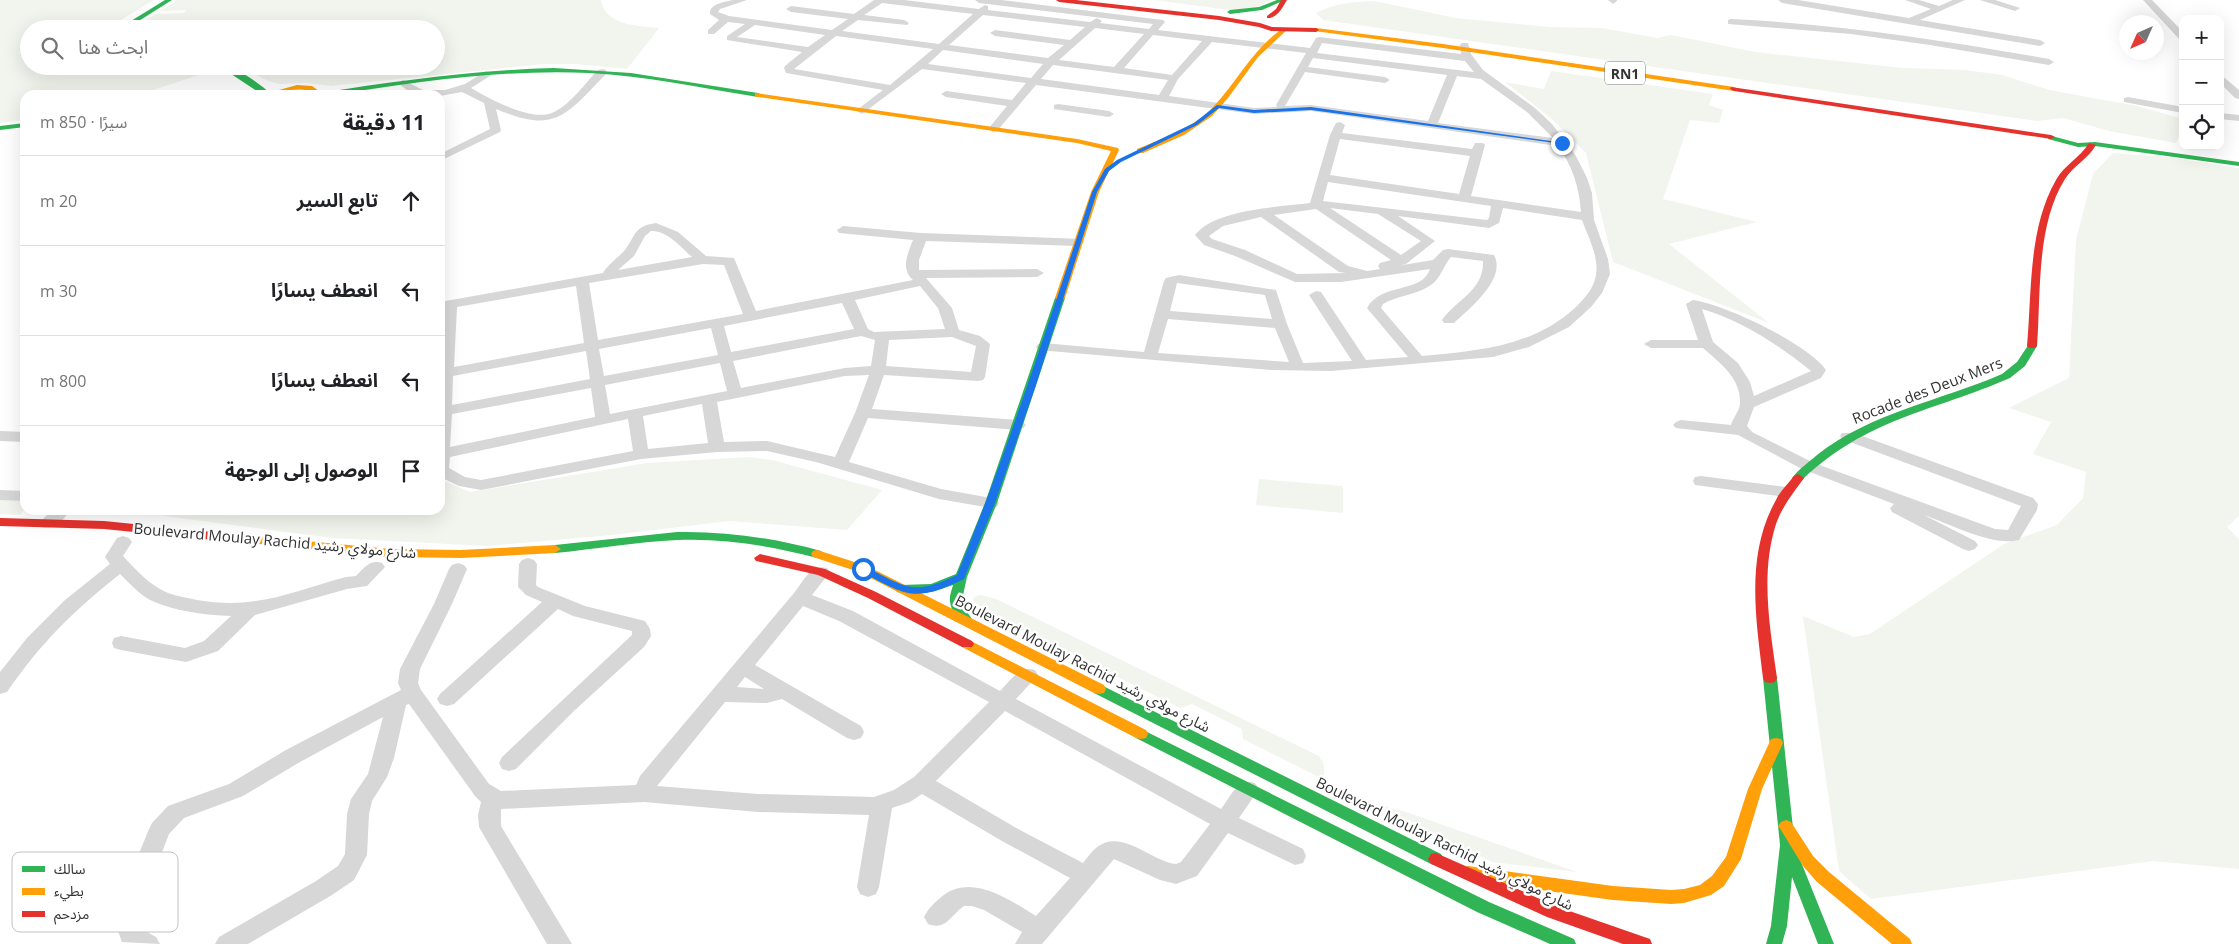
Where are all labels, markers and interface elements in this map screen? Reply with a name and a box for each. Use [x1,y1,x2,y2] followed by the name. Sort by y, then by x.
[2119,15,2164,60] north arrow
[2179,15,2224,150] map controls
[2179,15,2224,60] button: +
[20,20,445,75] search box
[38,34,66,62] icon: search
[78,34,148,60] text: ابحث هنا
[2179,60,2224,105] button: −
[1605,62,1645,84] road number: RN1
[2179,105,2224,150] button: locate
[343,108,425,136] text: 11 دقيقة
[40,111,127,133] text: سيرًا · 850 m
[1551,132,1574,155] route end
[297,187,378,213] text: تابع السير
[397,187,425,215] icon: ahead
[40,190,77,212] text: 20 m
[271,277,378,303] text: انعطف يسارًا
[397,277,425,305] icon: left
[40,280,77,302] text: 30 m
[1849,352,2005,428] street label: Rocade des Deux Mers
[271,367,378,393] text: انعطف يسارًا
[397,367,425,395] icon: left
[40,370,86,392] text: 800 m
[225,457,378,483] text: الوصول إلى الوجهة
[397,457,425,485] icon: arrive
[133,518,417,565] street label: Boulevard Moulay Rachid شارع مولاي رشيد
[852,558,875,581] route start
[951,590,1214,739] street label: Boulevard Moulay Rachid شارع مولاي رشيد
[1312,772,1577,917] street label: Boulevard Moulay Rachid شارع مولاي رشيد
[12,852,178,932] legend
[54,859,86,878] text: سالك
[54,881,84,902] text: بطيء
[54,904,89,925] text: مزدحم

